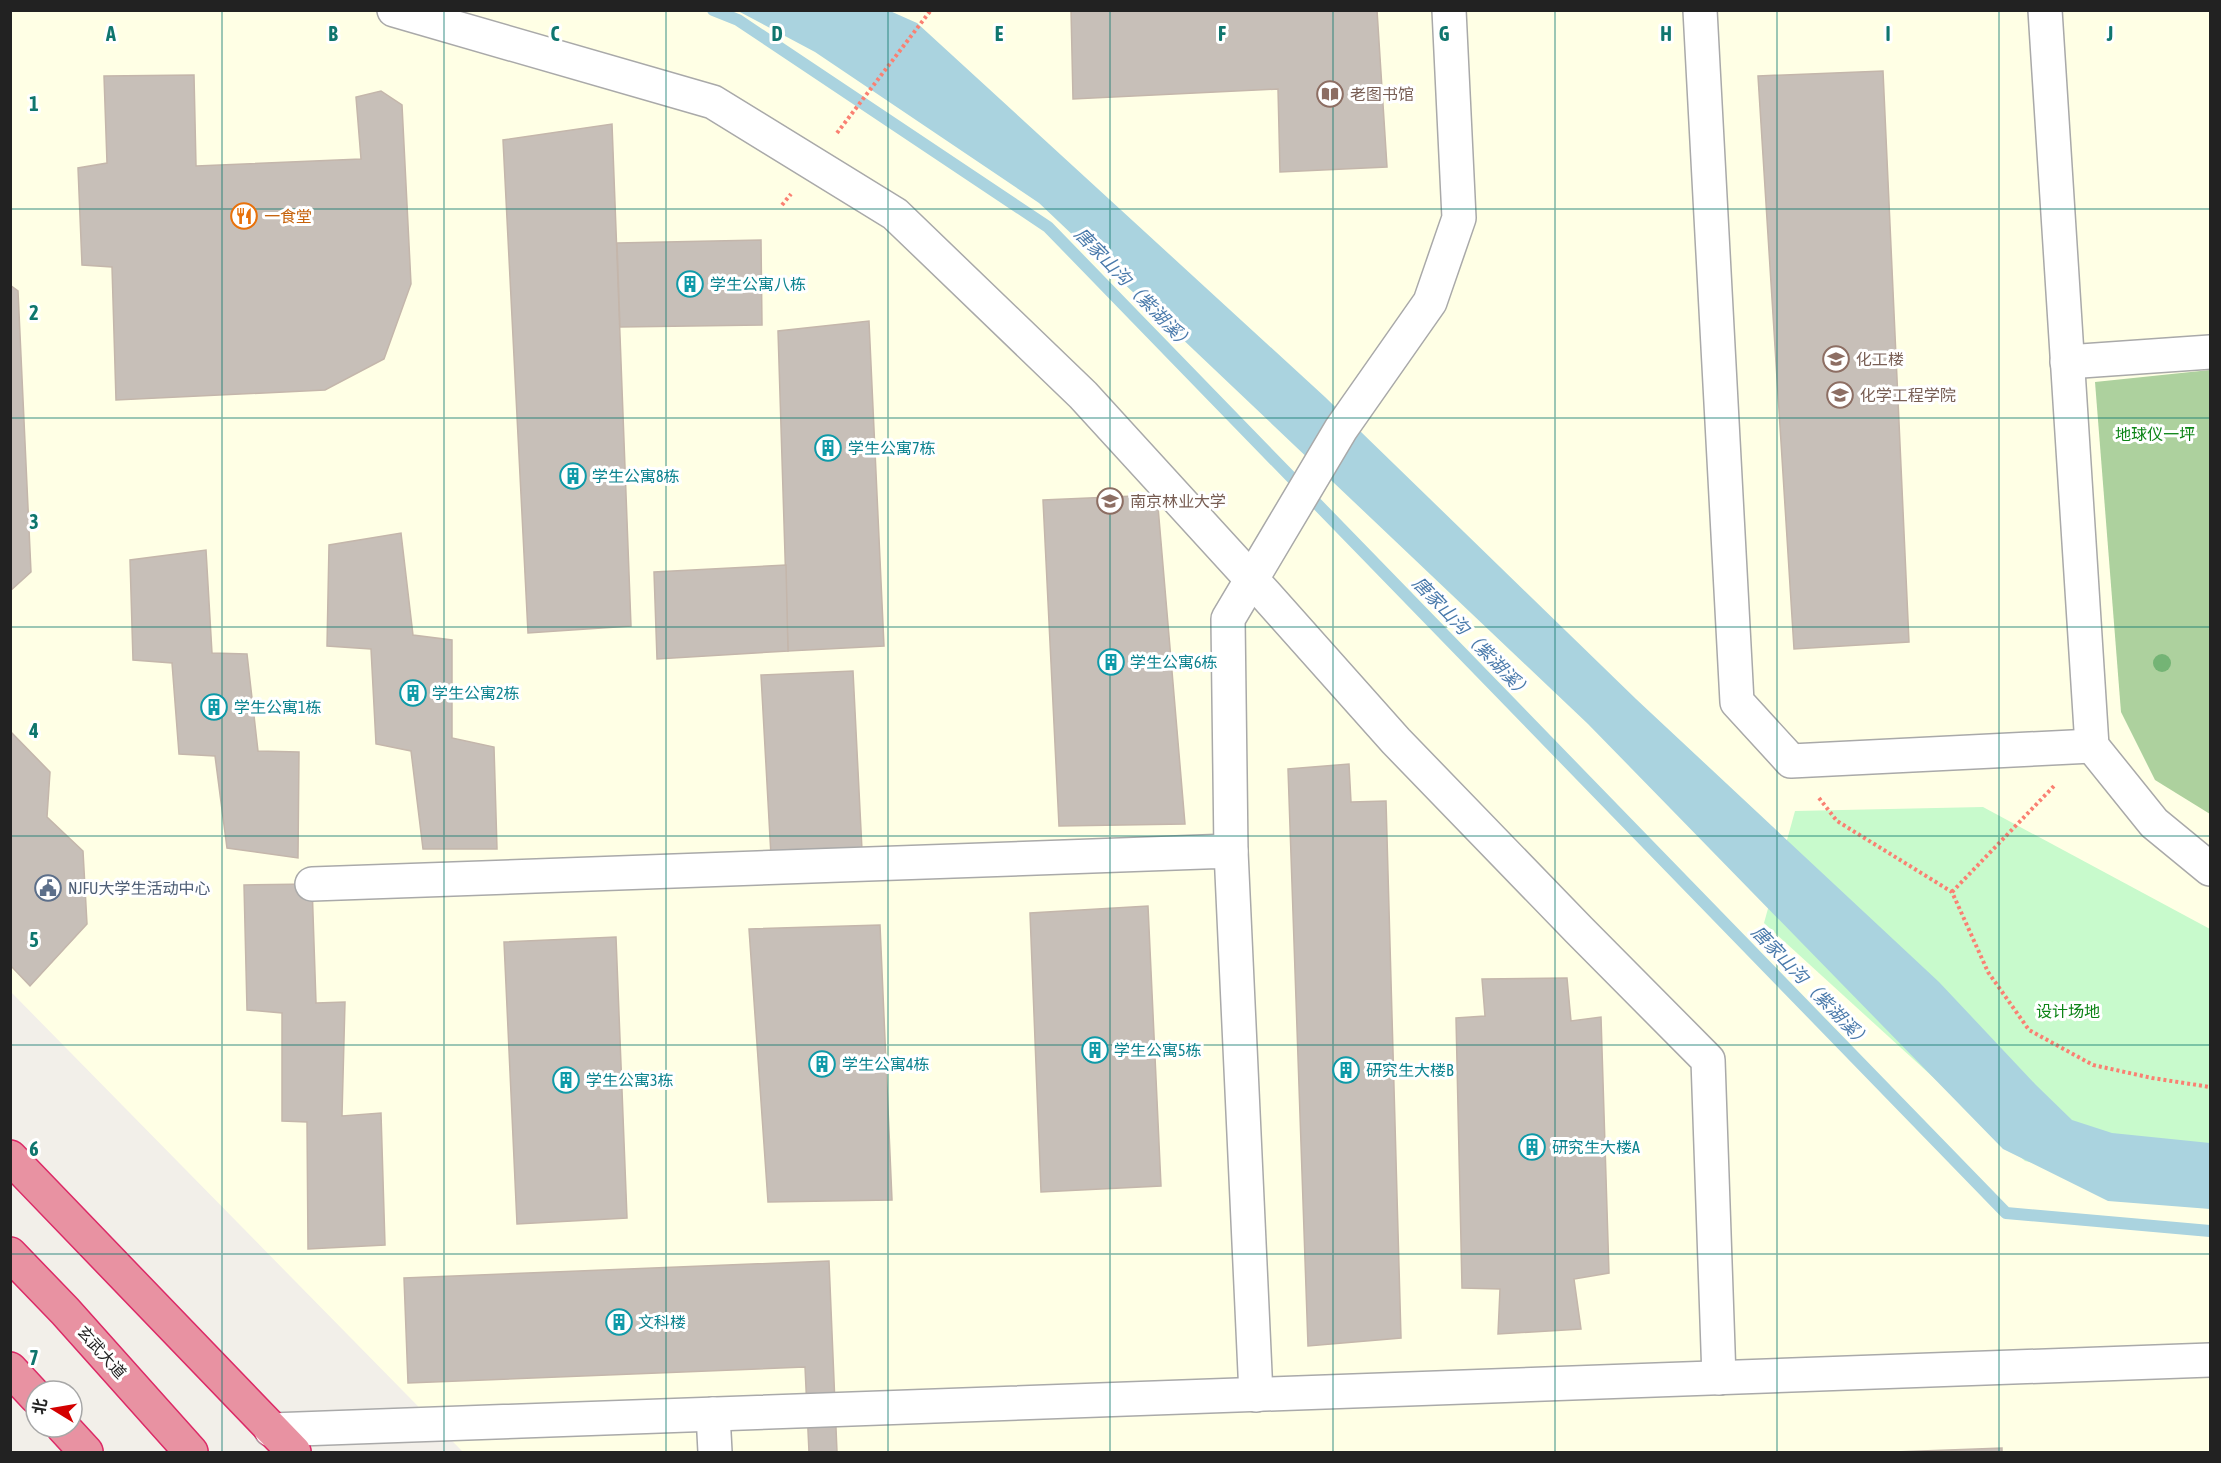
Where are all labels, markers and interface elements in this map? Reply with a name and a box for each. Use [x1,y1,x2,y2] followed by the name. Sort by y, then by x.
[105,22,116,45] text: A
[328,22,338,45] text: B
[551,22,560,45] text: C
[771,22,783,45] text: D
[995,22,1004,45] text: E
[1218,22,1226,45] text: F
[1439,22,1450,45] text: G
[1660,22,1672,45] text: H
[1885,22,1891,45] text: I
[2106,22,2113,45] text: J
[1315,79,1345,109] library icon: 老图书馆
[1350,85,1414,103] place label: 老图书馆
[29,92,39,115] text: 1
[229,201,259,231] restaurant icon: 一食堂
[264,207,312,225] place label: 一食堂
[1071,223,1198,354] water label: 唐家山沟（紫湖溪）
[675,269,705,299] building icon: 学生公寓八栋
[710,275,806,293] place label: 学生公寓八栋
[29,301,39,324] text: 2
[1821,344,1851,374] school or university icon: 化工楼
[1856,350,1904,368] place label: 化工楼
[1825,380,1855,410] school or university icon: 化学工程学院
[1860,386,1956,404] place label: 化学工程学院
[2115,425,2195,443] park label: 地球仪一坪
[813,433,843,463] building icon: 学生公寓7栋
[848,439,936,457] place label: 学生公寓7栋
[558,461,588,491] building icon: 学生公寓8栋
[592,467,680,485] place label: 学生公寓8栋
[1095,486,1125,516] school or university icon: 南京林业大学
[1130,492,1226,510] place label: 南京林业大学
[29,510,39,533] text: 3
[1409,572,1536,703] water label: 唐家山沟（紫湖溪）
[1096,647,1126,677] building icon: 学生公寓6栋
[1130,653,1218,671] place label: 学生公寓6栋
[398,678,428,708] building icon: 学生公寓2栋
[432,684,520,702] place label: 学生公寓2栋
[199,692,229,722] building icon: 学生公寓1栋
[234,698,322,716] place label: 学生公寓1栋
[28,719,39,742] text: 4
[33,873,63,903] public building icon: NJFU大学生活动中心
[68,879,210,897] place label: NJFU大学生活动中心
[1748,921,1875,1052] water label: 唐家山沟（紫湖溪）
[29,928,39,951] text: 5
[2036,1002,2100,1020] park label: 设计场地
[1080,1035,1110,1065] building icon: 学生公寓5栋
[1114,1041,1202,1059] place label: 学生公寓5栋
[807,1049,837,1079] building icon: 学生公寓4栋
[842,1055,930,1073] place label: 学生公寓4栋
[1331,1055,1361,1085] building icon: 研究生大楼B
[1366,1061,1454,1079] place label: 研究生大楼B
[551,1065,581,1095] building icon: 学生公寓3栋
[586,1071,674,1089] place label: 学生公寓3栋
[1517,1132,1547,1162] building icon: 研究生大楼A
[29,1137,39,1160] text: 6
[1552,1138,1640,1156] place label: 研究生大楼A
[604,1307,634,1337] building icon: 文科楼
[638,1313,686,1331] place label: 文科楼
[74,1322,130,1382] street label: 玄武大道
[29,1346,39,1369] text: 7
[24,1379,84,1439] north arrow
[29,1397,50,1416] text: 北

